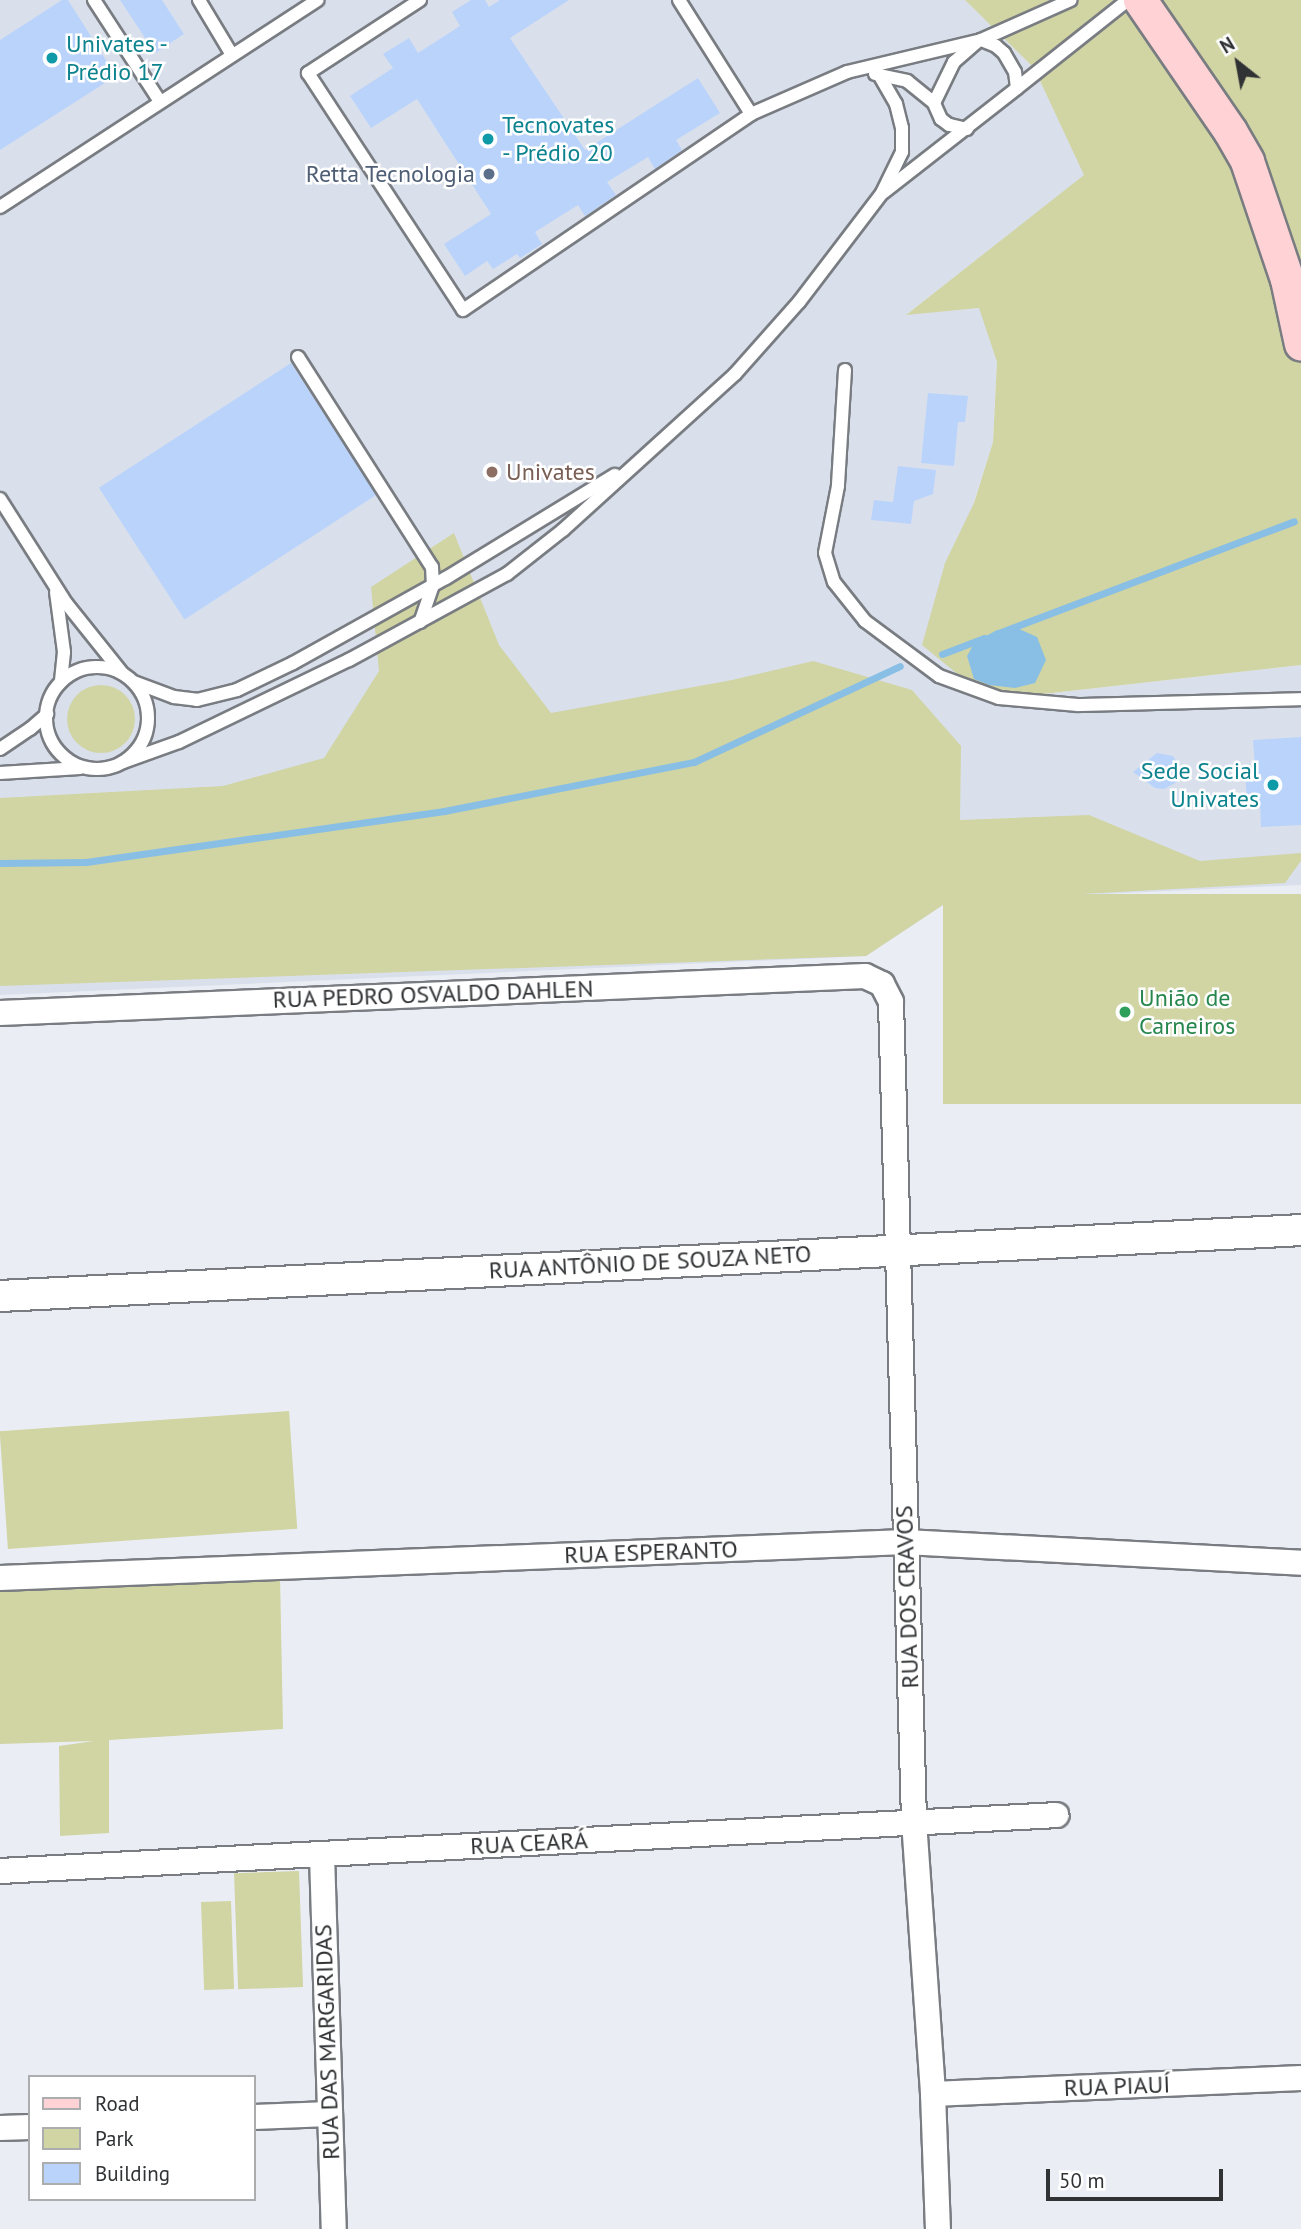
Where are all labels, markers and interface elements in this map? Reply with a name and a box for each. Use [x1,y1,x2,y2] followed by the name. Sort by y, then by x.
[1203,28,1273,98] north arrow
[66,30,170,86] place label: Univates - Prédio 17
[1216,32,1239,59] text: N
[44,50,60,66] marker: Univates - Prédio 17
[502,111,615,167] place label: Tecnovates - Prédio 20
[480,131,496,147] marker: Tecnovates - Prédio 20
[305,160,475,188] place label: Retta Tecnologia
[481,166,497,182] marker: Retta Tecnologia
[506,458,595,486] place label: Univates
[484,464,500,480] marker: Univates
[1141,757,1259,813] place label: Sede Social Univates
[1265,777,1281,793] marker: Sede Social Univates
[272,974,594,1014] street label: RUA PEDRO OSVALDO DAHLEN
[1139,984,1235,1040] place label: União de Carneiros
[1117,1004,1133,1020] marker: União de Carneiros
[487,1239,813,1285] street label: RUA ANTÔNIO DE SOUZA NETO
[889,1504,925,1690] street label: RUA DOS CRAVOS
[563,1535,739,1569] street label: RUA ESPERANTO
[469,1826,589,1860] street label: RUA CEARÁ
[308,1923,346,2161] street label: RUA DAS MARGARIDAS
[1063,2070,1171,2102] street label: RUA PIAUÍ
[28,2075,256,2201] legend
[95,2090,139,2117] text: Road
[95,2125,134,2152] text: Park
[1049,2156,1226,2200] scale bar
[95,2160,170,2187] text: Building
[1059,2167,1105,2194] text: 50 m

